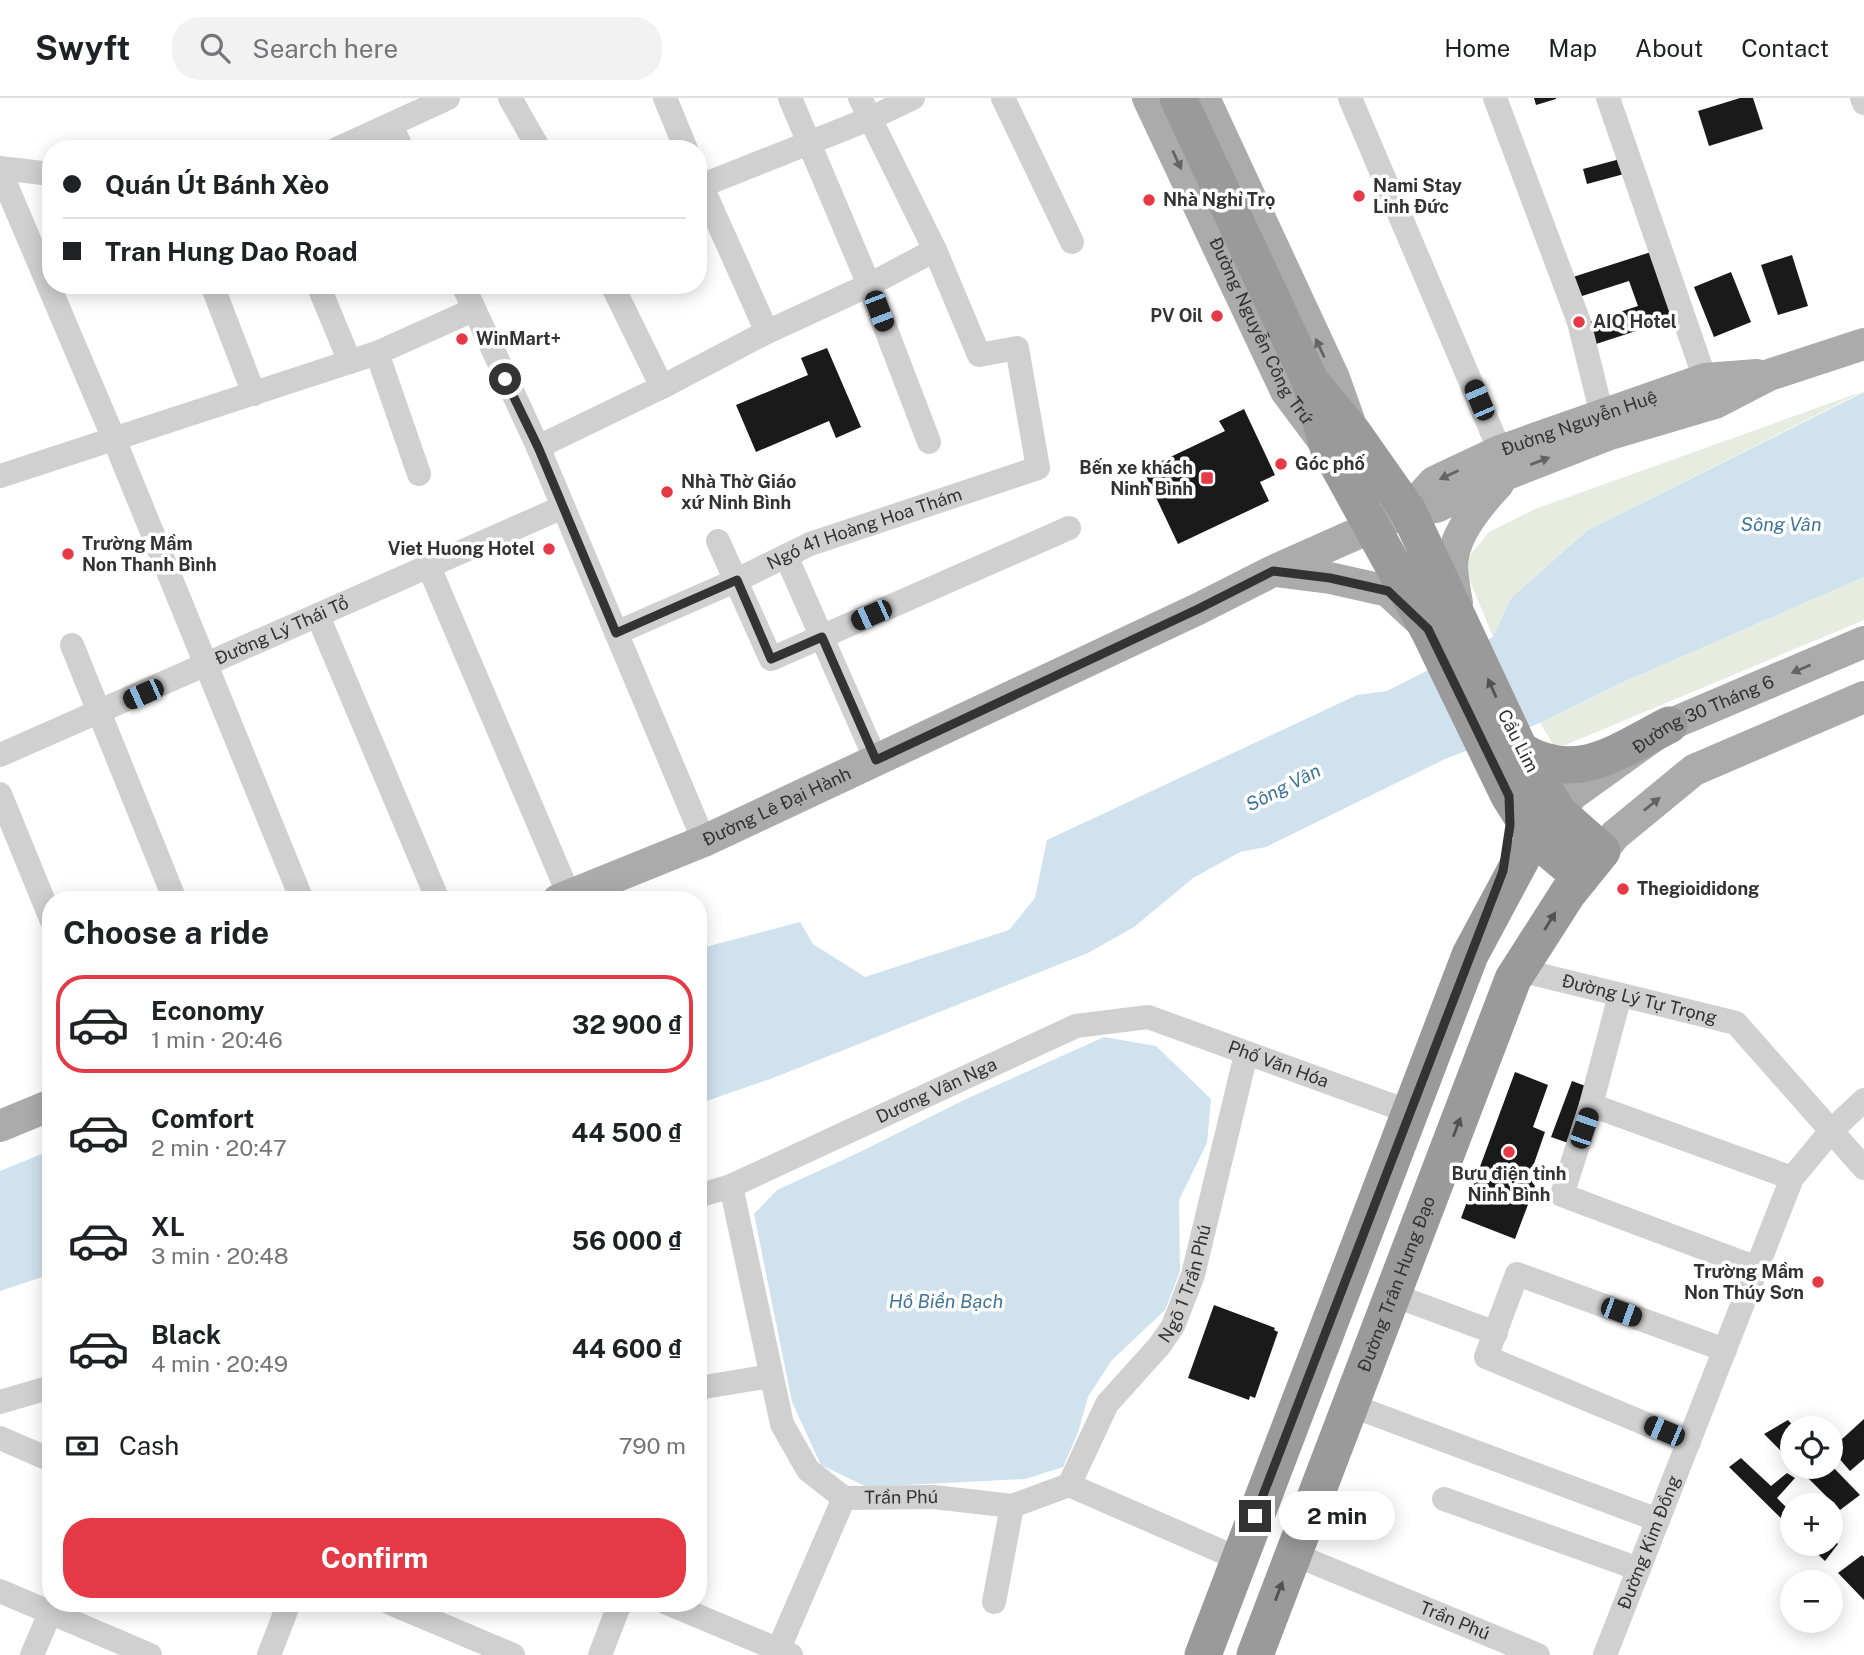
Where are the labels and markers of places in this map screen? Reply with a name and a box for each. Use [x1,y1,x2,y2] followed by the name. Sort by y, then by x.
[1373,175,1462,217] place label: Nami Stay Linh Đức
[1351,188,1367,204] marker: Nami Stay Linh Đức
[1163,189,1275,210] place label: Nhà Nghỉ Trọ
[1141,192,1157,208] marker: Nhà Nghỉ Trọ
[1150,305,1203,326] place label: PV Oil
[1209,308,1225,324] marker: PV Oil
[1593,311,1677,332] place label: AIQ Hotel
[1571,314,1587,330] marker: AIQ Hotel
[476,328,561,349] place label: WinMart+
[454,331,470,347] marker: WinMart+
[1295,453,1365,474] place label: Góc phố
[1273,456,1289,472] marker: Góc phố
[1079,457,1193,499] place label: Bến xe khách Ninh Bình
[1199,470,1215,486] marker: Bến xe khách Ninh Bình
[681,471,796,513] place label: Nhà Thờ Giáo xứ Ninh Bình
[659,484,675,500] marker: Nhà Thờ Giáo xứ Ninh Bình
[82,533,217,575] place label: Trường Mầm Non Thanh Bình
[388,538,535,559] place label: Viet Huong Hotel
[541,541,557,557] marker: Viet Huong Hotel
[60,546,76,562] marker: Trường Mầm Non Thanh Bình
[1637,878,1759,899] place label: Thegioididong
[1615,881,1631,897] marker: Thegioididong
[1501,1144,1517,1160] marker: Bưu điện tỉnh Ninh Bình
[1452,1163,1566,1205] place label: Bưu điện tỉnh Ninh Bình
[1684,1261,1804,1303] place label: Trường Mầm Non Thúy Sơn
[1810,1274,1826,1290] marker: Trường Mầm Non Thúy Sơn

